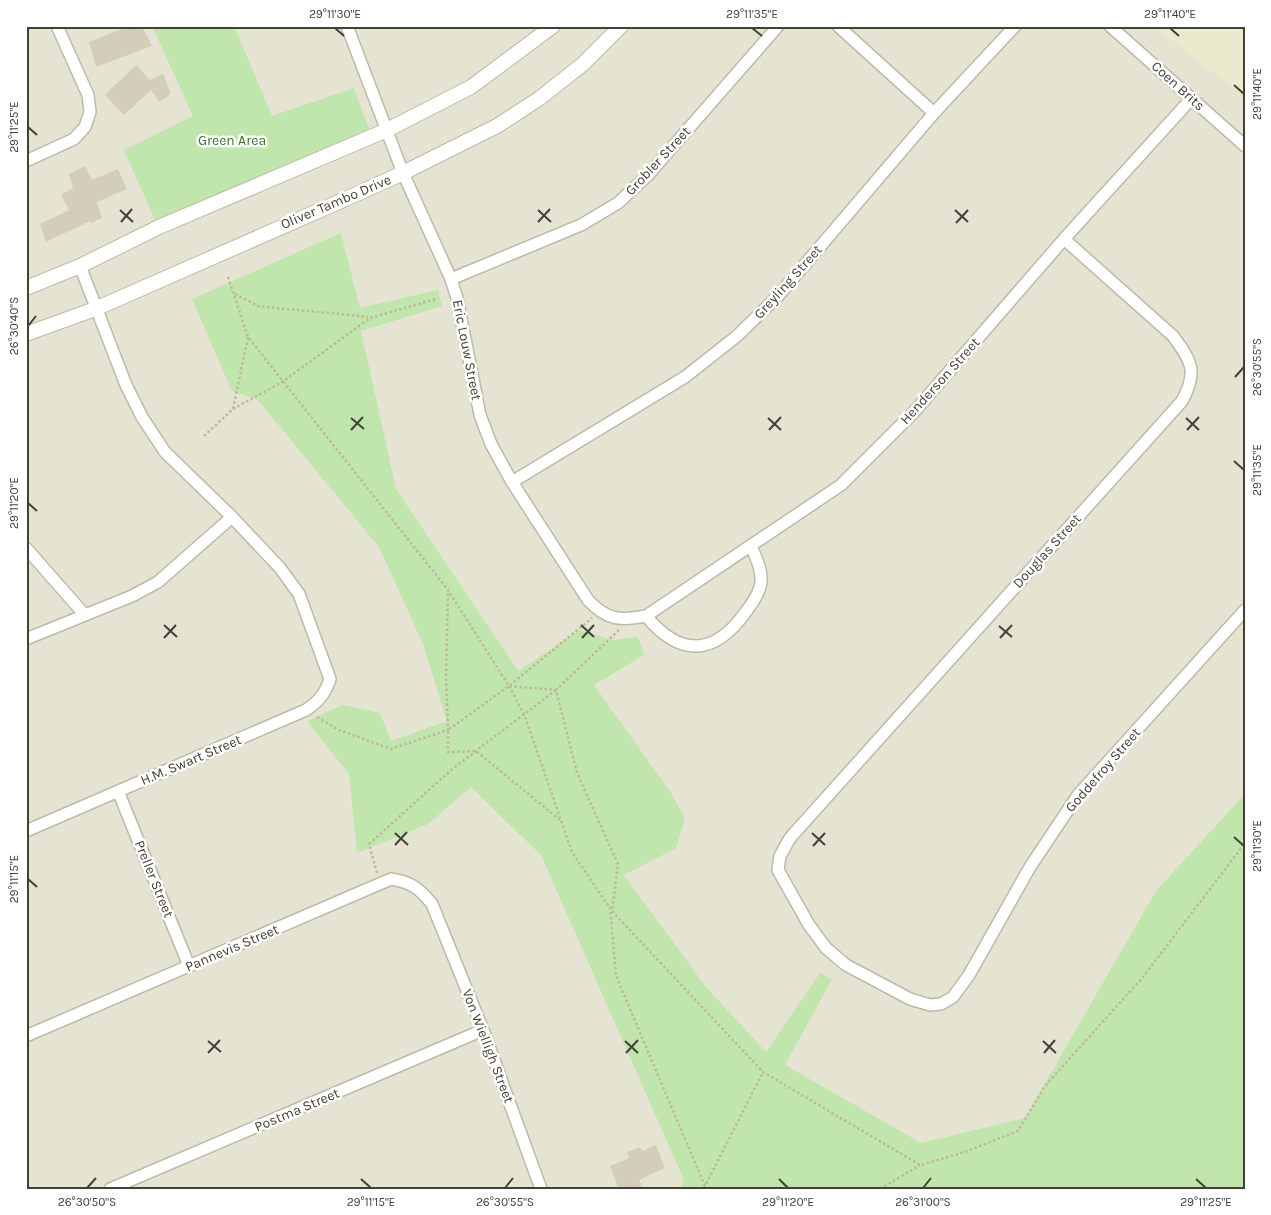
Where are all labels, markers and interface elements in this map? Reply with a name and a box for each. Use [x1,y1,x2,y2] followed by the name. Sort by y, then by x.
[309,7,361,21] text: 29°11'30"E
[726,7,778,21] text: 29°11'35"E
[1144,7,1196,21] text: 29°11'40"E
[1148,58,1208,114] street label: Coen Brits
[1250,68,1264,120] text: 29°11'40"E
[7,101,21,153] text: 29°11'25"E
[622,123,694,199] street label: Grobler Street
[198,132,266,149] park label: Green Area
[278,171,394,233] street label: Oliver Tambo Drive
[750,241,826,323] street label: Greyling Street
[7,297,21,355] text: 26°30'40"S
[449,298,485,402] street label: Eric Louw Street
[897,334,983,428] street label: Henderson Street
[1250,338,1264,396] text: 26°30'55"S
[1250,444,1264,496] text: 29°11'35"E
[7,477,21,529] text: 29°11'20"E
[1009,510,1085,592] street label: Douglas Street
[1062,724,1144,816] street label: Goddefroy Street
[138,731,244,789] street label: H.M. Swart Street
[1250,820,1264,872] text: 29°11'30"E
[131,838,177,920] street label: Preller Street
[7,855,21,903] text: 29°11'15"E
[183,921,281,975] street label: Pannevis Street
[458,987,518,1105] street label: Von Wielligh Street
[252,1084,342,1136] street label: Postma Street
[58,1195,116,1209] text: 26°30'50"S
[347,1195,395,1209] text: 29°11'15"E
[476,1195,534,1209] text: 26°30'55"S
[762,1195,814,1209] text: 29°11'20"E
[895,1195,951,1209] text: 26°31'00"S
[1180,1195,1232,1209] text: 29°11'25"E

